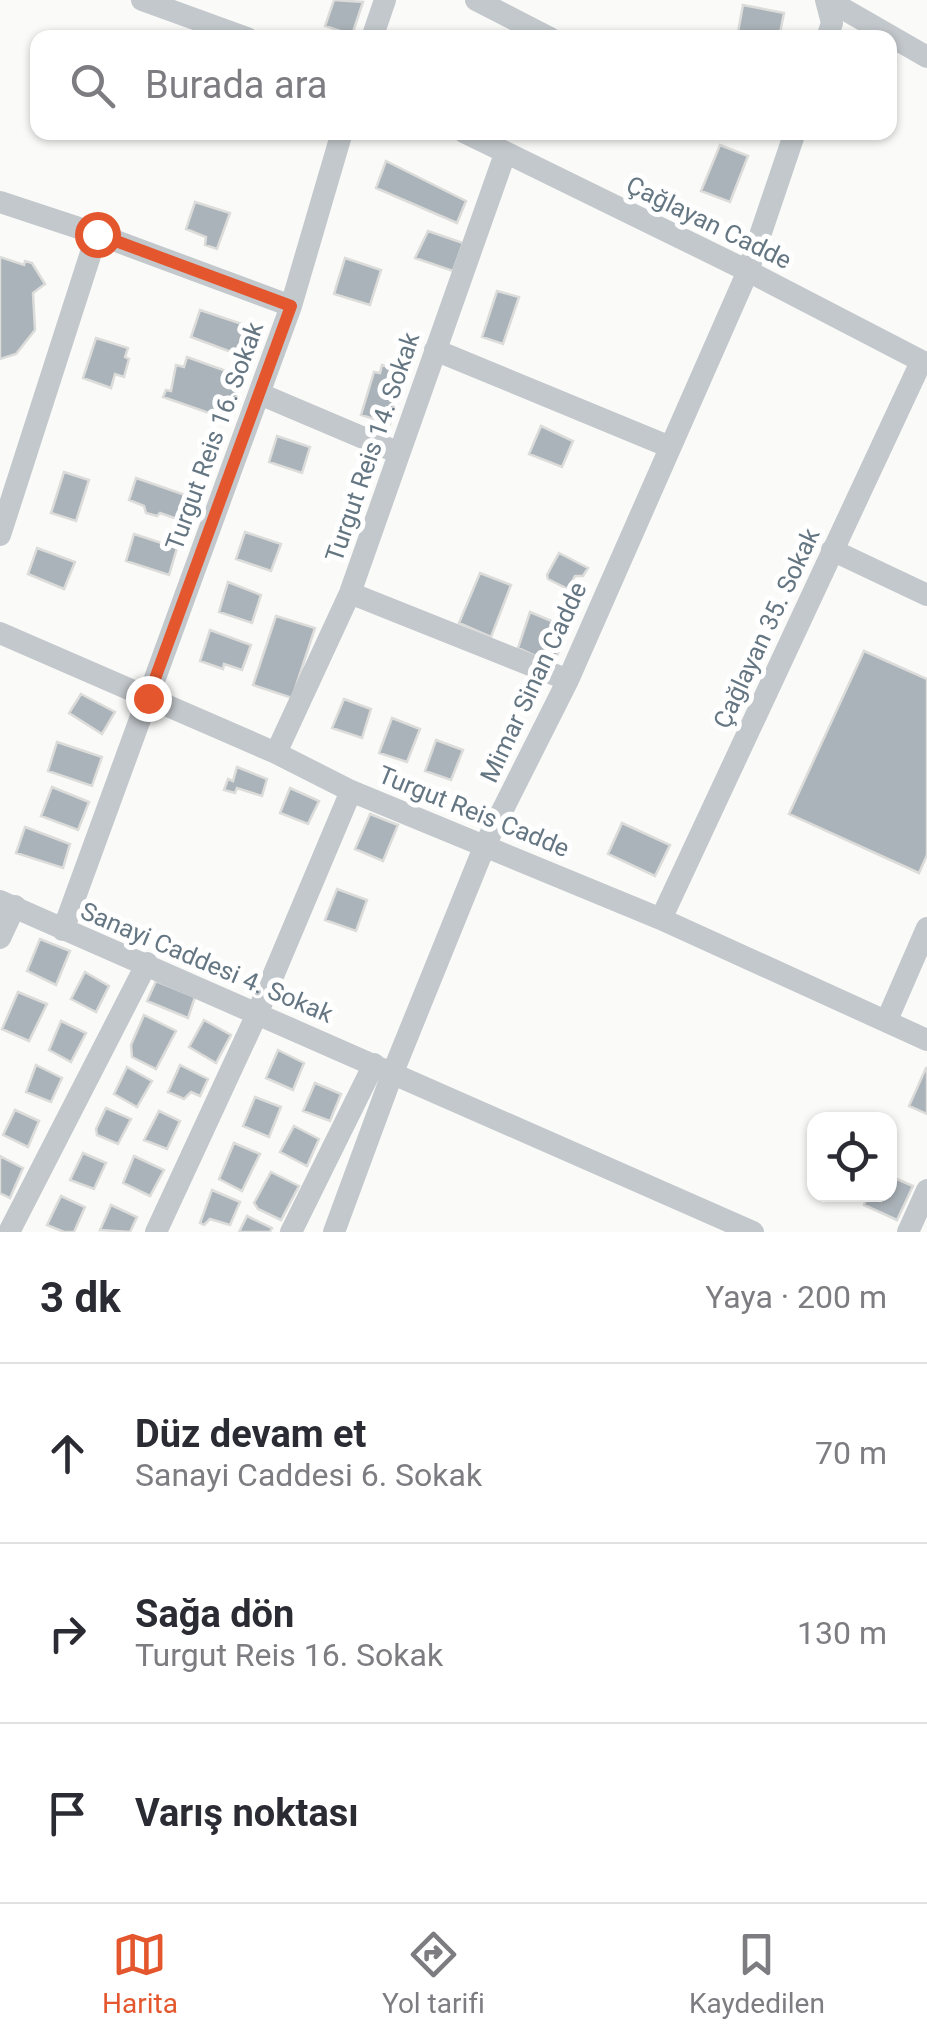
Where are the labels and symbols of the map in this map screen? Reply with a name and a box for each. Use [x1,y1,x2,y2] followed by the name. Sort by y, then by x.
[622,170,796,275] street label: Çağlayan Cadde
[75,212,121,258] route start
[160,318,269,554] street label: Turgut Reis 16. Sokak
[320,328,425,566] street label: Turgut Reis 14. Sokak
[707,523,826,733] street label: Çağlayan 35. Sokak
[474,577,593,787] street label: Mimar Sinan Cadde
[126,676,172,722] route end
[374,760,573,863] street label: Turgut Reis Cadde
[76,896,338,1029] street label: Sanayi Caddesi 4. Sokak

